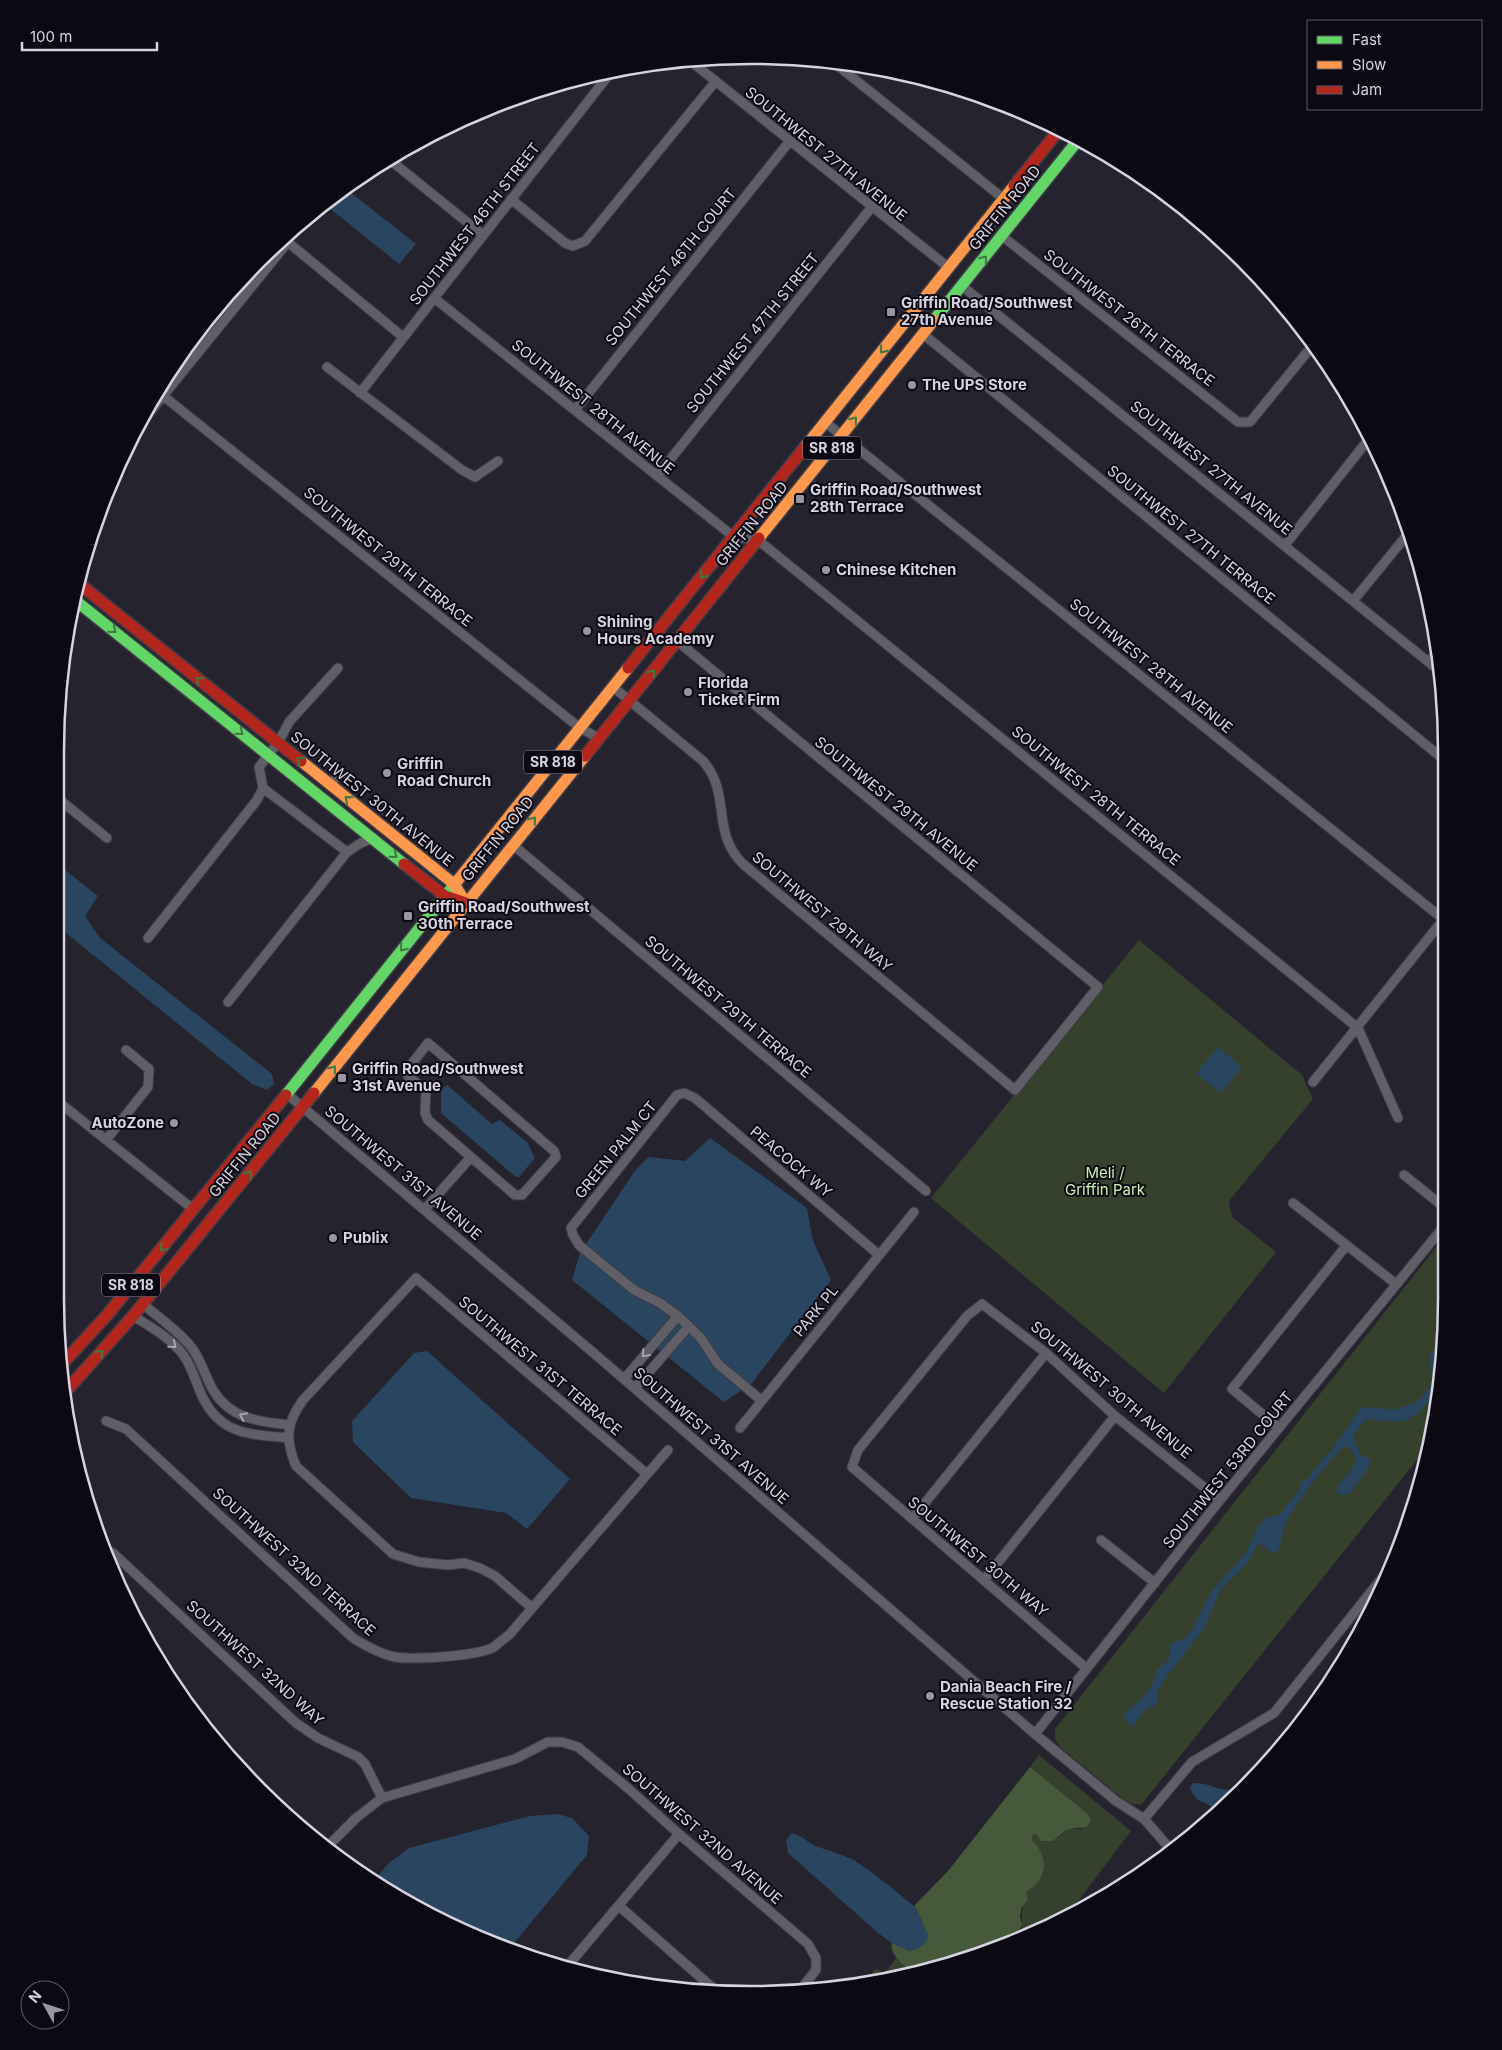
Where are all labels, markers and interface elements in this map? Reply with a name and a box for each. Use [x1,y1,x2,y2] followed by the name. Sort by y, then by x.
[22,20,158,52] scale bar
[1307,20,1482,110] legend
[30,27,72,46] text: 100 m
[1352,30,1382,49] text: Fast
[1352,55,1386,74] text: Slow
[1352,80,1382,99] text: Jam
[741,82,911,225] street label: SOUTHWEST 27TH AVENUE
[405,139,544,309] street label: SOUTHWEST 46TH STREET
[965,161,1045,254] street label: GRIFFIN ROAD
[601,184,740,349] street label: SOUTHWEST 46TH COURT
[1040,245,1219,390] street label: SOUTHWEST 26TH TERRACE
[682,249,823,416] street label: SOUTHWEST 47TH STREET
[978,256,986,265] one-way arrow
[901,293,1073,329] place label: Griffin Road/Southwest 27th Avenue
[885,306,897,318] marker: Griffin Road/Southwest 27th Avenue
[508,335,679,478] street label: SOUTHWEST 28TH AVENUE
[881,344,889,353] one-way arrow
[922,375,1027,394] place label: The UPS Store
[906,379,918,391] marker: The UPS Store
[1126,396,1296,539] street label: SOUTHWEST 27TH AVENUE
[849,417,857,426] one-way arrow
[803,436,861,459] road number: SR 818
[1103,461,1279,608] street label: SOUTHWEST 27TH TERRACE
[712,477,792,570] street label: GRIFFIN ROAD
[810,480,982,516] place label: Griffin Road/Southwest 28th Terrace
[300,483,477,631] street label: SOUTHWEST 29TH TERRACE
[794,493,806,505] marker: Griffin Road/Southwest 28th Terrace
[836,560,956,579] place label: Chinese Kitchen
[820,564,832,576] marker: Chinese Kitchen
[701,569,709,578] one-way arrow
[1066,594,1237,737] street label: SOUTHWEST 28TH AVENUE
[597,612,714,648] place label: Shining Hours Academy
[107,625,116,633] one-way arrow
[581,625,593,637] marker: Shining Hours Academy
[646,670,654,679] one-way arrow
[698,673,780,709] place label: Florida Ticket Firm
[196,677,205,685] one-way arrow
[682,686,694,698] marker: Florida Ticket Firm
[1008,722,1185,870] street label: SOUTHWEST 28TH TERRACE
[234,726,243,734] one-way arrow
[287,727,458,870] street label: SOUTHWEST 30TH AVENUE
[811,732,982,875] street label: SOUTHWEST 29TH AVENUE
[524,750,582,774] road number: SR 818
[397,754,491,790] place label: Griffin Road Church
[296,756,305,765] one-way arrow
[381,767,393,779] marker: Griffin Road Church
[458,792,538,885] street label: GRIFFIN ROAD
[345,796,354,804] one-way arrow
[528,816,537,825] one-way arrow
[748,847,896,976] street label: SOUTHWEST 29TH WAY
[388,850,397,858] one-way arrow
[418,897,590,933] place label: Griffin Road/Southwest 30th Terrace
[402,910,414,922] marker: Griffin Road/Southwest 30th Terrace
[641,931,816,1082] street label: SOUTHWEST 29TH TERRACE
[401,942,409,951] one-way arrow
[352,1059,524,1095] place label: Griffin Road/Southwest 31st Avenue
[328,1065,337,1074] one-way arrow
[336,1072,348,1084] marker: Griffin Road/Southwest 31st Avenue
[570,1097,661,1202] street label: GREEN PALM CT
[321,1101,486,1244] street label: SOUTHWEST 31ST AVENUE
[205,1108,285,1201] street label: GRIFFIN ROAD
[91,1113,164,1132] place label: AutoZone
[168,1117,180,1129] marker: AutoZone
[746,1122,836,1201] street label: PEACOCK WY
[1065,1163,1146,1199] park label: Meli / Griffin Park
[244,1171,252,1180] one-way arrow
[343,1228,389,1247] place label: Publix
[327,1232,339,1244] marker: Publix
[159,1242,168,1251] one-way arrow
[102,1274,160,1296] road number: SR 818
[789,1281,842,1340] street label: PARK PL
[455,1292,626,1439] street label: SOUTHWEST 31ST TERRACE
[1027,1317,1196,1463] street label: SOUTHWEST 30TH AVENUE
[167,1339,176,1348] one-way arrow
[642,1349,651,1358] one-way arrow
[94,1350,103,1359] one-way arrow
[630,1363,793,1508] street label: SOUTHWEST 31ST AVENUE
[1158,1387,1297,1552] street label: SOUTHWEST 53RD COURT
[239,1412,248,1422] one-way arrow
[209,1483,380,1640] street label: SOUTHWEST 32ND TERRACE
[904,1492,1052,1621] street label: SOUTHWEST 30TH WAY
[183,1596,328,1729] street label: SOUTHWEST 32ND WAY
[940,1677,1073,1713] place label: Dania Beach Fire / Rescue Station 32
[924,1690,936,1702] marker: Dania Beach Fire / Rescue Station 32
[619,1759,786,1908] street label: SOUTHWEST 32ND AVENUE
[20,1980,70,2030] north arrow
[25,1987,45,2006] text: N

